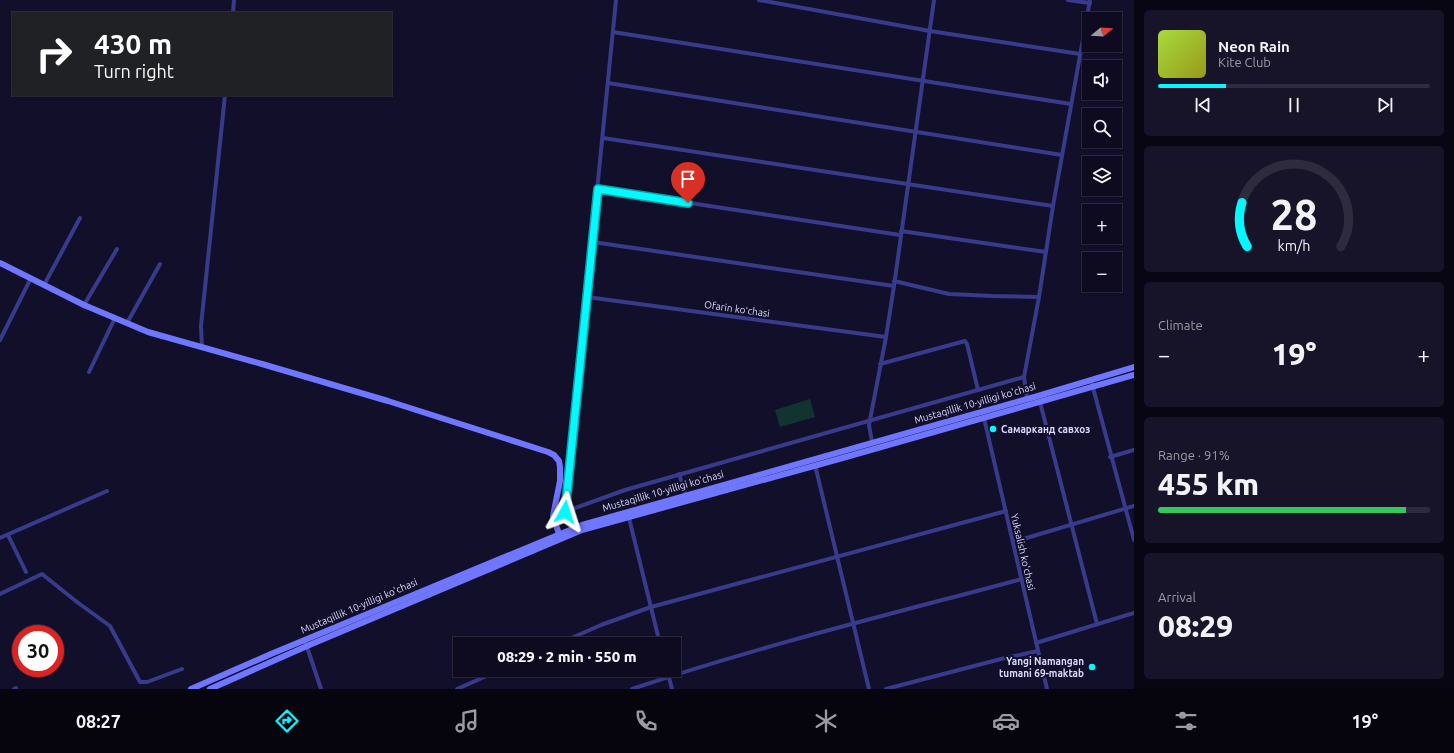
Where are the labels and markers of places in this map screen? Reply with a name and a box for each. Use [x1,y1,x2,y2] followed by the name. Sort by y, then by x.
[671,162,705,203] pin
[988,424,998,434] marker: Самарканд савхоз
[1001,424,1090,435] place label: Самарканд савхоз
[999,656,1084,679] place label: Yangi Namangan tumani 69-maktab
[1087,662,1097,672] marker: Yangi Namangan tumani 69-maktab

